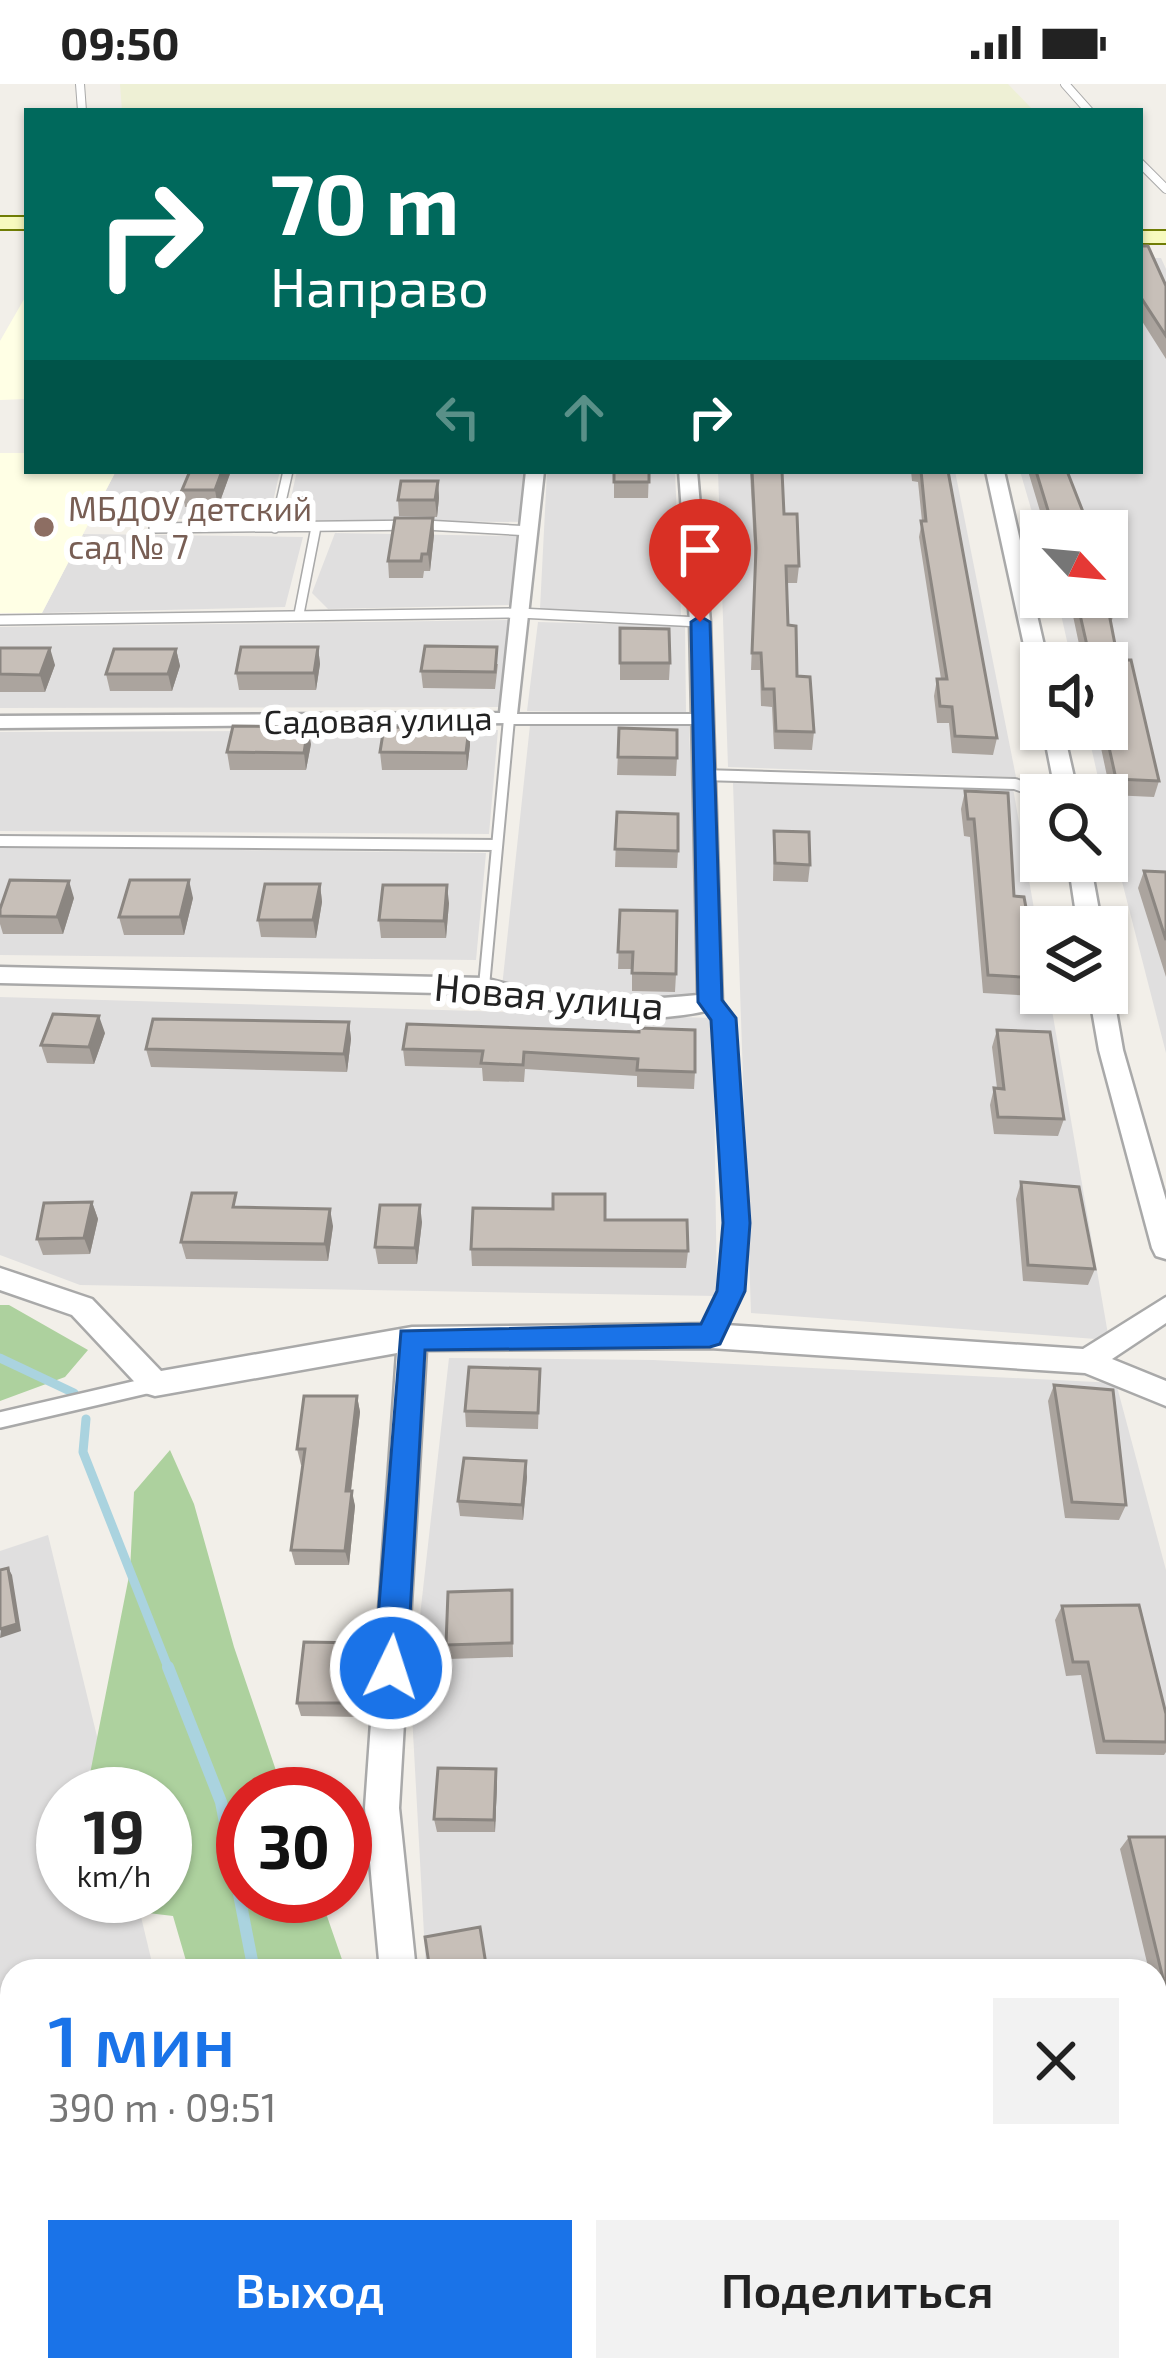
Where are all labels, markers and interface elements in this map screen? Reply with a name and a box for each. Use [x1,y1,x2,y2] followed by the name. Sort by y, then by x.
[60,15,180,69] text: 09:50
[270,151,460,252] text: 70 m
[72,156,228,312] icon: right
[270,253,489,318] text: Направо
[425,384,491,450] icon: left
[551,384,617,450] icon: ahead
[677,384,743,450] icon: right
[68,488,312,566] place label: МБДОУ детский сад № 7
[649,499,751,622] pin
[1020,510,1128,618] north arrow
[1020,510,1128,1014] map controls
[31,514,57,540] marker: МБДОУ детский сад № 7
[667,517,733,583] icon: arrive
[1020,642,1128,750] button: sound
[263,697,493,742] street label: Садовая улица
[1020,774,1128,882] button: search
[1020,906,1128,1014] button: layers
[432,962,666,1029] street label: Новая улица
[328,1605,454,1731] position arrow
[216,1767,372,1923] speed limit sign: 30
[83,1794,145,1866] text: 19
[77,1857,151,1893] text: km/h
[48,1995,235,2081] text: 1 мин
[993,1998,1119,2124] button: close
[48,2083,276,2130] text: 390 m · 09:51
[48,2220,572,2358] button: Выход
[596,2220,1119,2358] button: Поделиться

